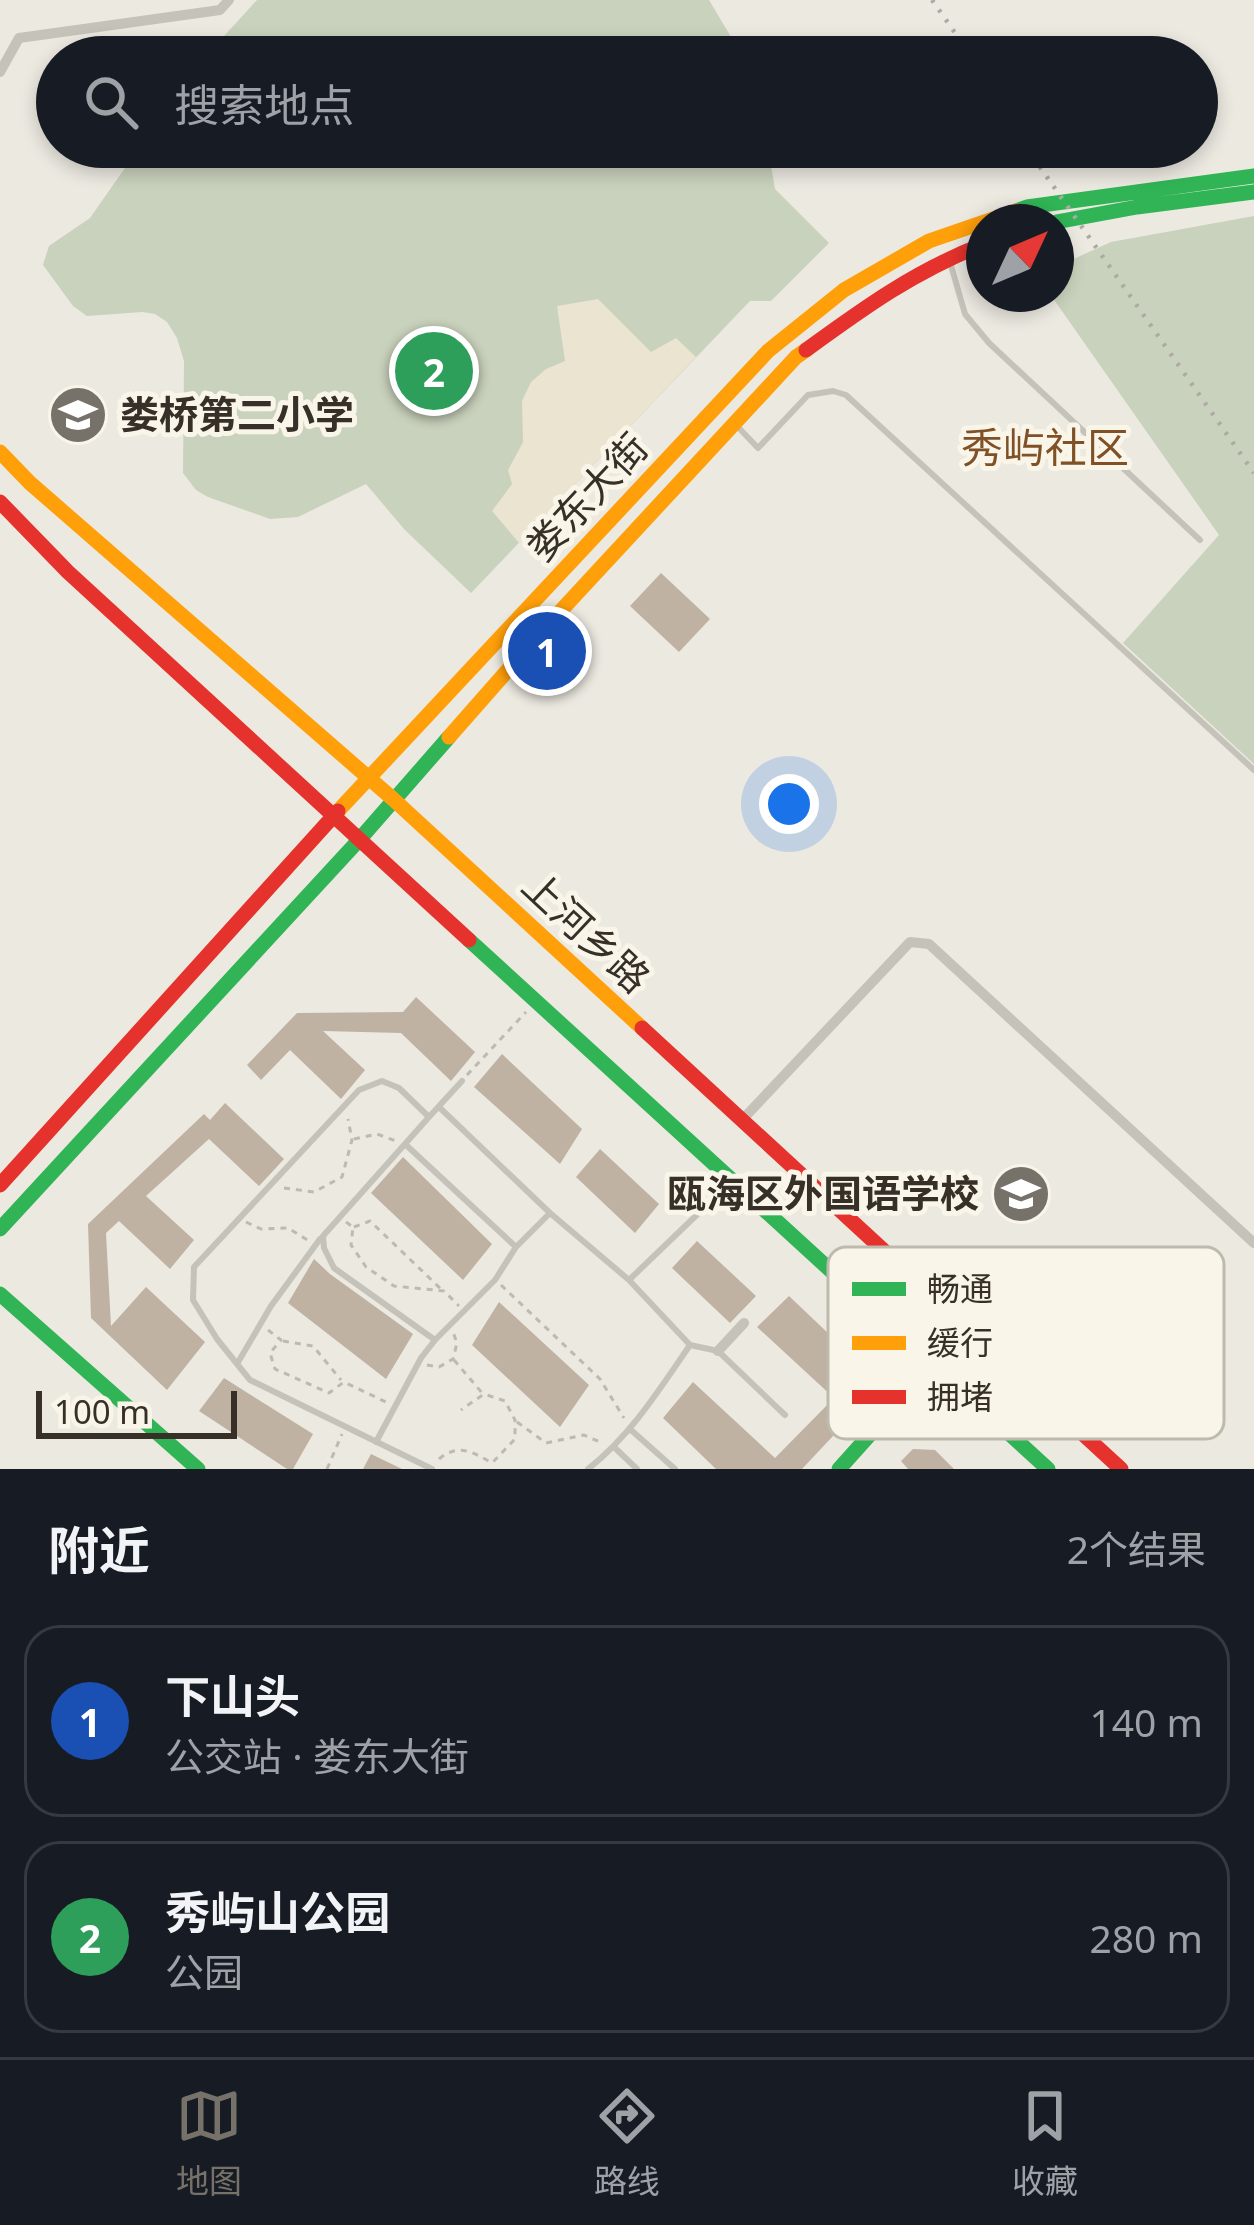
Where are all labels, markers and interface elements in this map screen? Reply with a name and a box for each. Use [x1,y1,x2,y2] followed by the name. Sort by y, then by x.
[36,36,1218,168] search box
[78,69,144,135] icon: search
[174,74,354,135] text: 搜索地点
[966,204,1074,312] north arrow
[395,326,473,416] pin: 2
[47,384,109,446] school or university icon: 娄桥第二小学
[120,387,354,440] place label: 娄桥第二小学
[961,418,1129,475] district label: 秀屿社区
[513,421,658,571] street label: 娄东大街
[508,606,586,696] pin: 1
[759,774,819,834] your location
[512,858,662,1003] street label: 上河乡路
[990,1163,1052,1225] school or university icon: 瓯海区外国语学校
[667,1166,979,1219] place label: 瓯海区外国语学校
[828,1247,1224,1439] legend
[927,1266,993,1311] text: 畅通
[927,1320,993,1365] text: 缓行
[927,1374,993,1419] text: 拥堵
[36,1385,237,1438] scale bar
[54,1389,150,1434] text: 100 m
[48,1514,150,1584] text: 附近
[1067,1522,1206,1575] text: 2个结果
[165,1665,300,1726] text: 下山头
[79,1695,101,1748] text: 1
[1089,1695,1203,1748] text: 140 m
[165,1729,469,1782] text: 公交站 · 娄东大街
[165,1881,390,1942] text: 秀屿山公园
[79,1911,101,1964] text: 2
[1089,1911,1203,1964] text: 280 m
[165,1945,243,1998] text: 公园
[176,2083,242,2203] tab: 地图
[594,2083,660,2203] tab: 路线
[1012,2083,1078,2203] tab: 收藏

